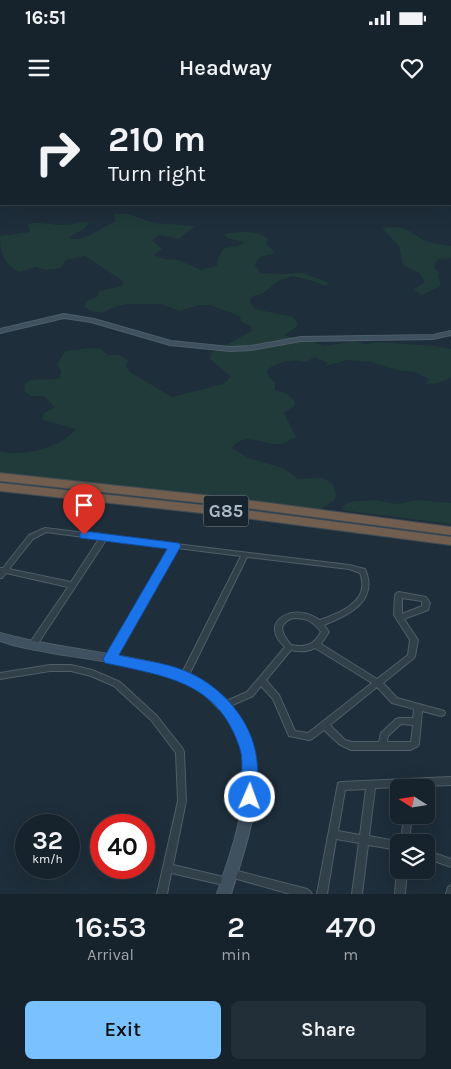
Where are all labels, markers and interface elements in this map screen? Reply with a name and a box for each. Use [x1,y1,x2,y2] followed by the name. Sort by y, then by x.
[25,7,66,29] text: 16:51
[25,54,53,82] icon: menu
[398,54,426,82] icon: heart
[179,55,272,81] text: Headway
[108,119,206,160] text: 210 m
[25,120,90,185] icon: right
[108,161,206,187] text: Turn right
[63,484,105,535] pin
[70,491,98,519] icon: arrive
[204,496,248,526] road number: G85
[223,770,275,822] position arrow
[390,779,435,824] north arrow
[390,779,435,879] map controls
[90,814,155,879] speed limit sign: 40
[32,826,63,855] text: 32
[390,834,435,879] button: layers
[32,852,63,866] text: km/h
[75,909,147,945] text: 16:53
[227,909,245,945] text: 2
[325,909,376,945] text: 470
[87,945,134,964] text: Arrival
[221,945,251,964] text: min
[343,945,358,964] text: m
[25,1001,221,1059] button: Exit
[231,1001,426,1059] button: Share

